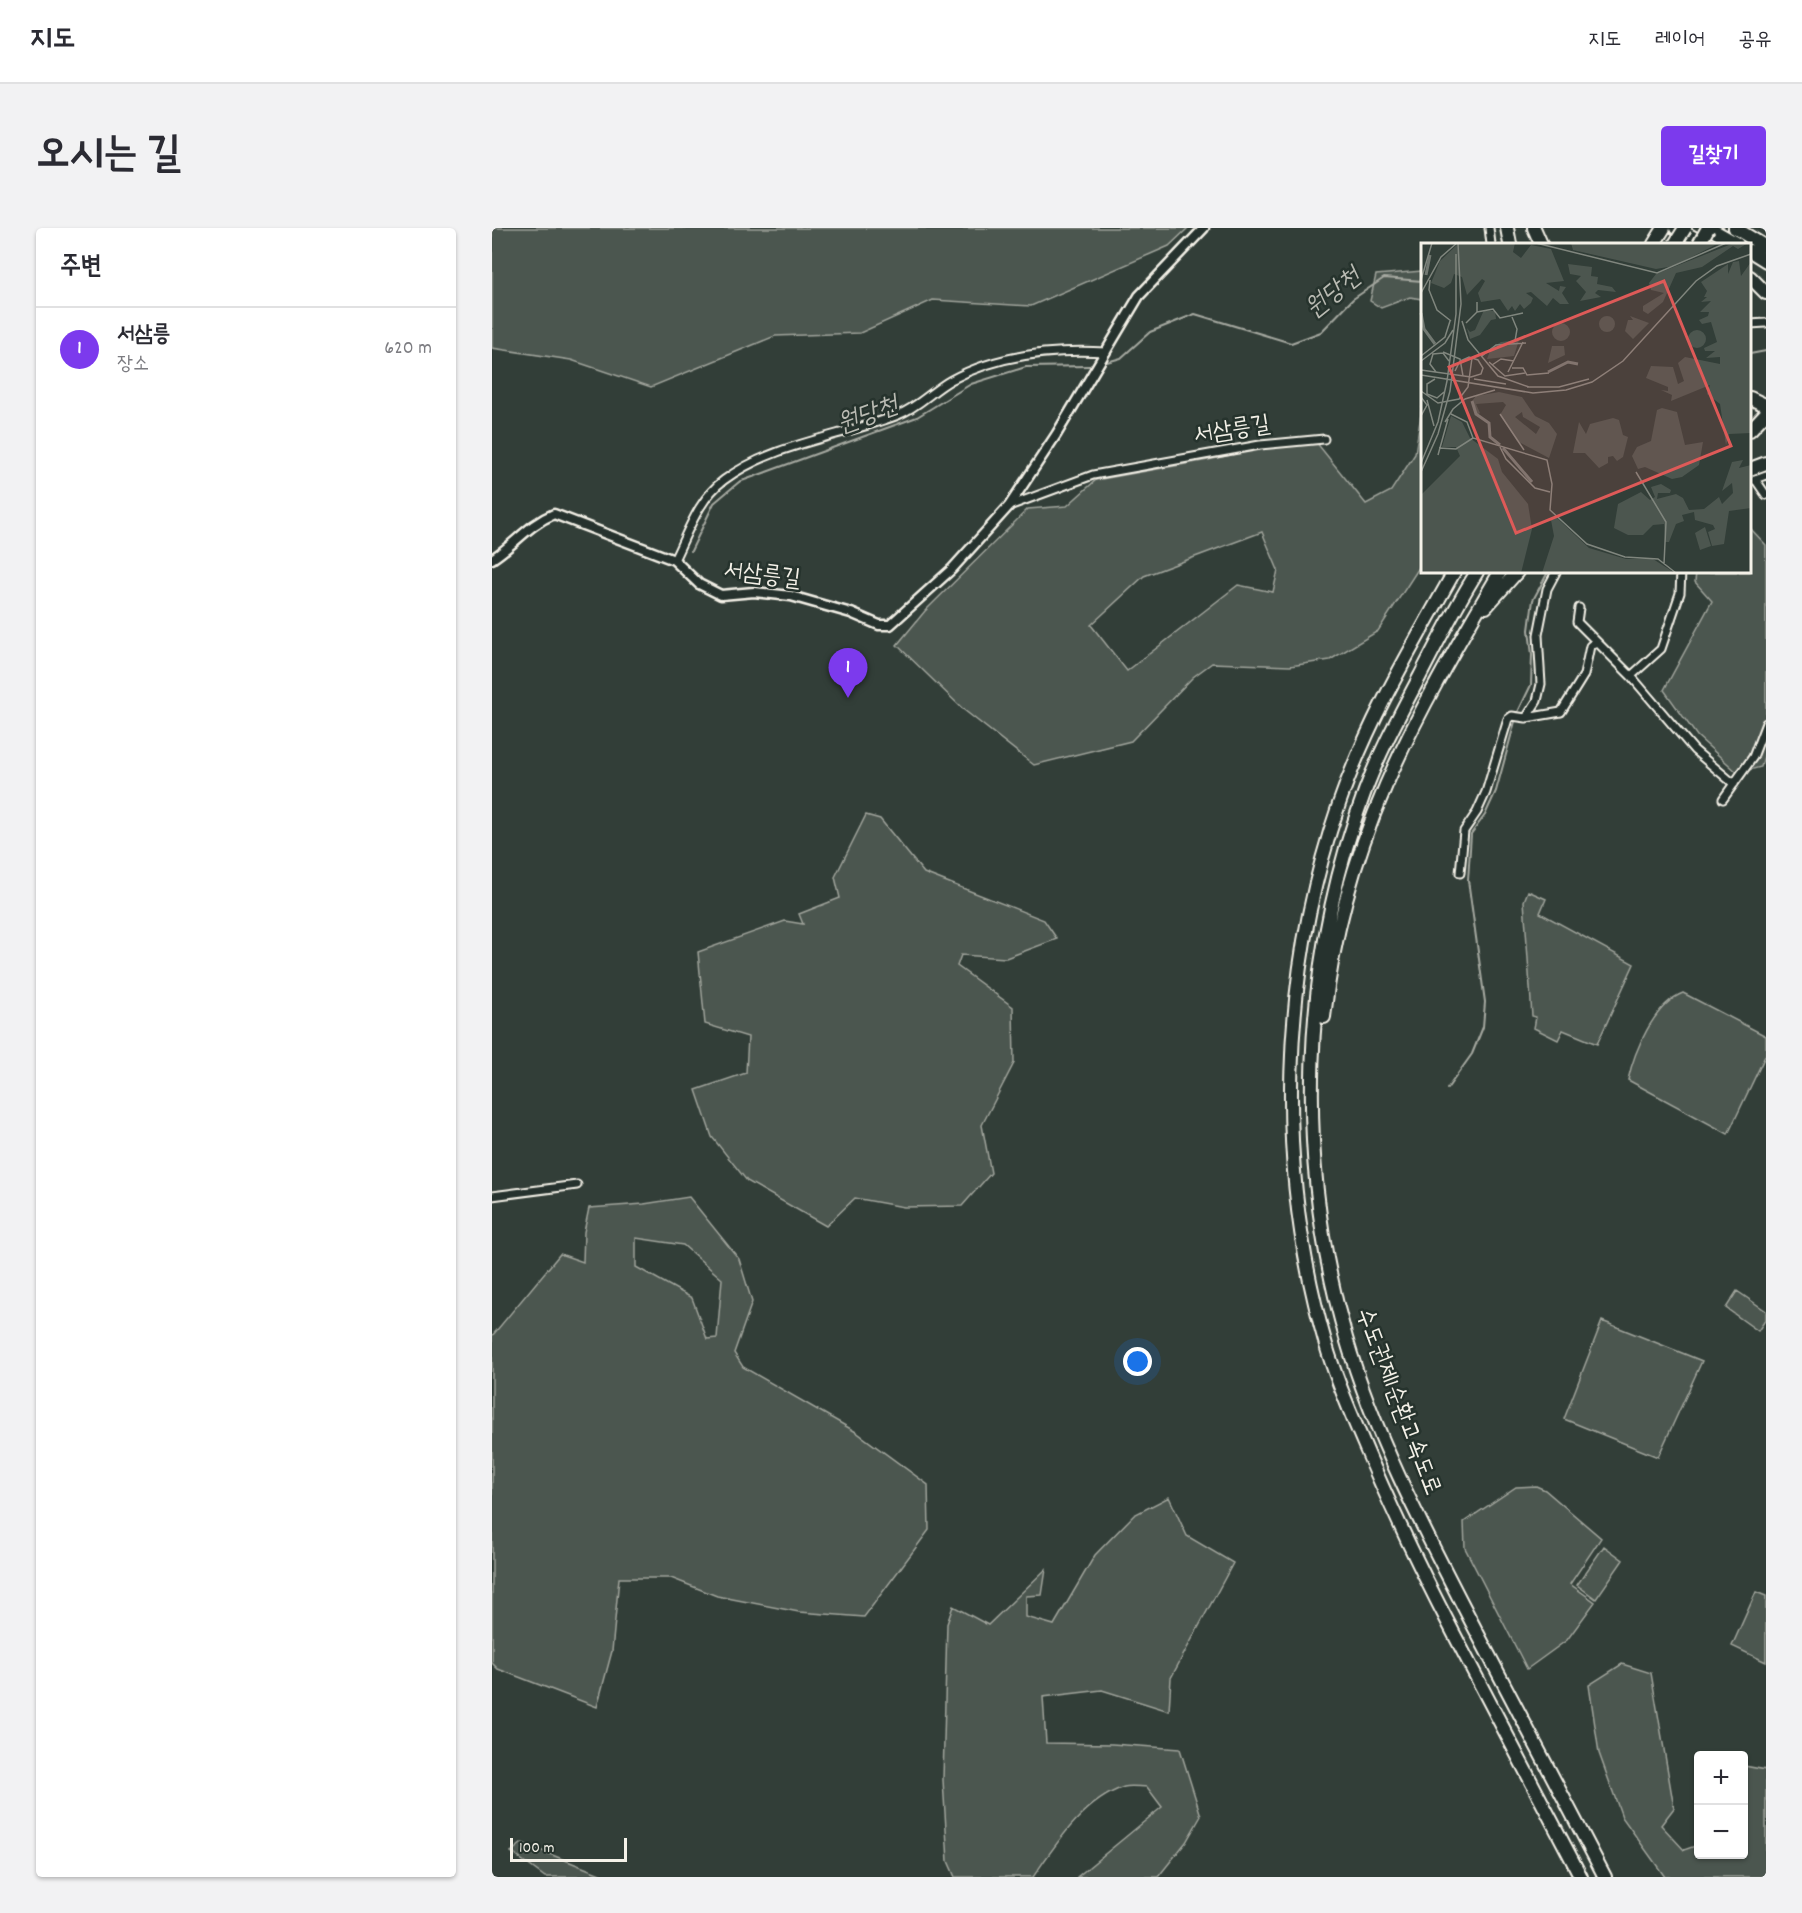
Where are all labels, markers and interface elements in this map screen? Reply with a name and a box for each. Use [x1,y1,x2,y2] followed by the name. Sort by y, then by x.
[30,21,75,61] text: 지도
[1588,26,1622,56] text: 지도
[1655,26,1705,56] text: 레이어
[1738,26,1772,56] text: 공유
[1661,126,1766,186] button: 길찾기
[36,127,181,187] text: 오시는 길
[1421,243,1751,573] inset map
[60,249,102,286] text: 주변
[1298,258,1372,328] water label: 원당천
[117,320,170,351] text: 서삼릉
[77,335,82,363] text: 1
[384,335,432,363] text: 620 m
[117,351,149,379] text: 장소
[832,387,907,444] water label: 원당천
[1191,408,1273,454] street label: 서삼릉길
[722,554,802,598] street label: 서삼릉길
[828,648,868,698] pin: 1
[1346,1303,1448,1501] street label: 수도권제1순환고속도로
[1123,1347,1152,1376] your location
[1694,1751,1748,1859] map controls
[1694,1751,1748,1805] button: +
[1694,1805,1748,1859] button: −
[510,1835,627,1862] scale bar
[519,1837,555,1860] text: 100 m

